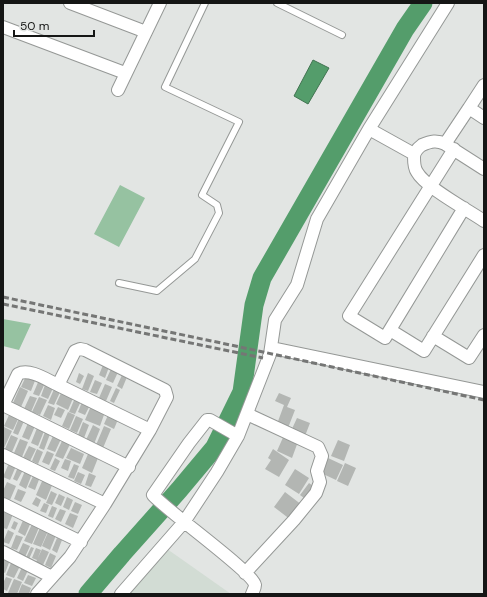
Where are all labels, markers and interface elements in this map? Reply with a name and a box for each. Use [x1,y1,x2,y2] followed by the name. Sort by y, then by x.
[14,12,94,38] scale bar
[20,18,49,34] text: 50 m

